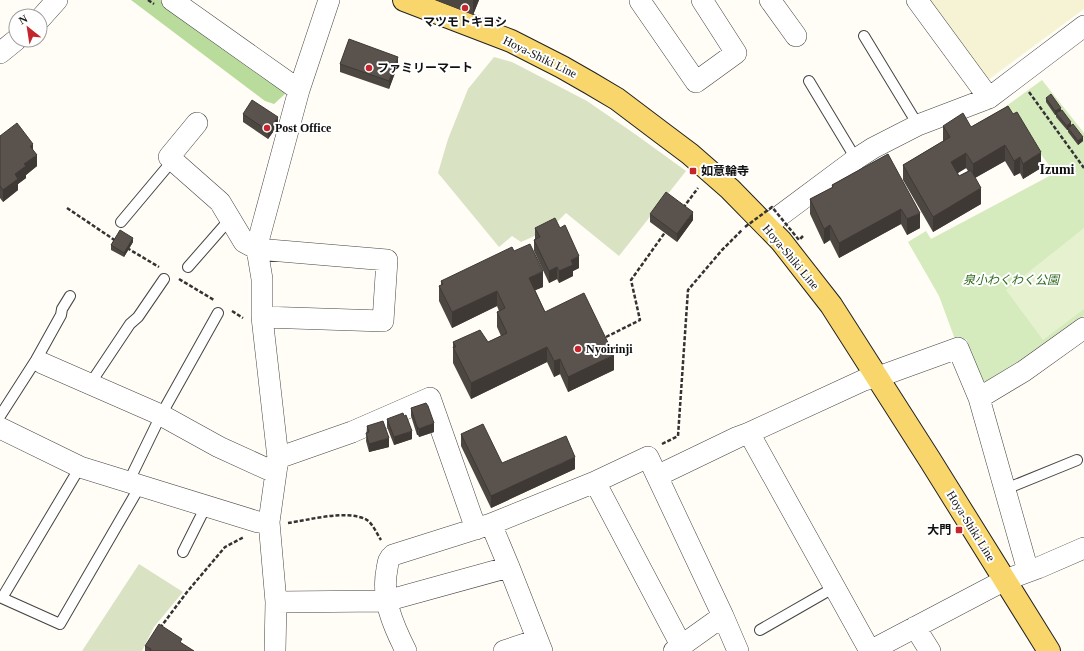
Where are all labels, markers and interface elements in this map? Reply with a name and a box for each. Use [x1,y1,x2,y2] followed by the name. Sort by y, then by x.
[460,3,470,13] marker: マツモトキヨシ
[8,8,48,48] north arrow
[17,12,29,27] text: N
[423,15,507,29] place label: マツモトキヨシ
[501,33,579,81] street label: Hoya-Shiki Line
[377,61,473,75] place label: ファミリーマート
[364,63,374,73] marker: ファミリーマート
[275,121,332,135] place label: Post Office
[262,123,272,133] marker: Post Office
[1040,162,1075,177] district label: Izumi
[701,164,749,178] place label: 如意輪寺
[688,166,698,176] marker: 如意輪寺
[760,222,822,292] street label: Hoya-Shiki Line
[963,273,1061,287] park label: 泉小わくわく公園
[586,342,633,356] place label: Nyoirinji
[573,344,583,354] marker: Nyoirinji
[944,488,998,564] street label: Hoya-Shiki Line
[927,523,951,537] place label: 大門
[954,525,964,535] marker: 大門

